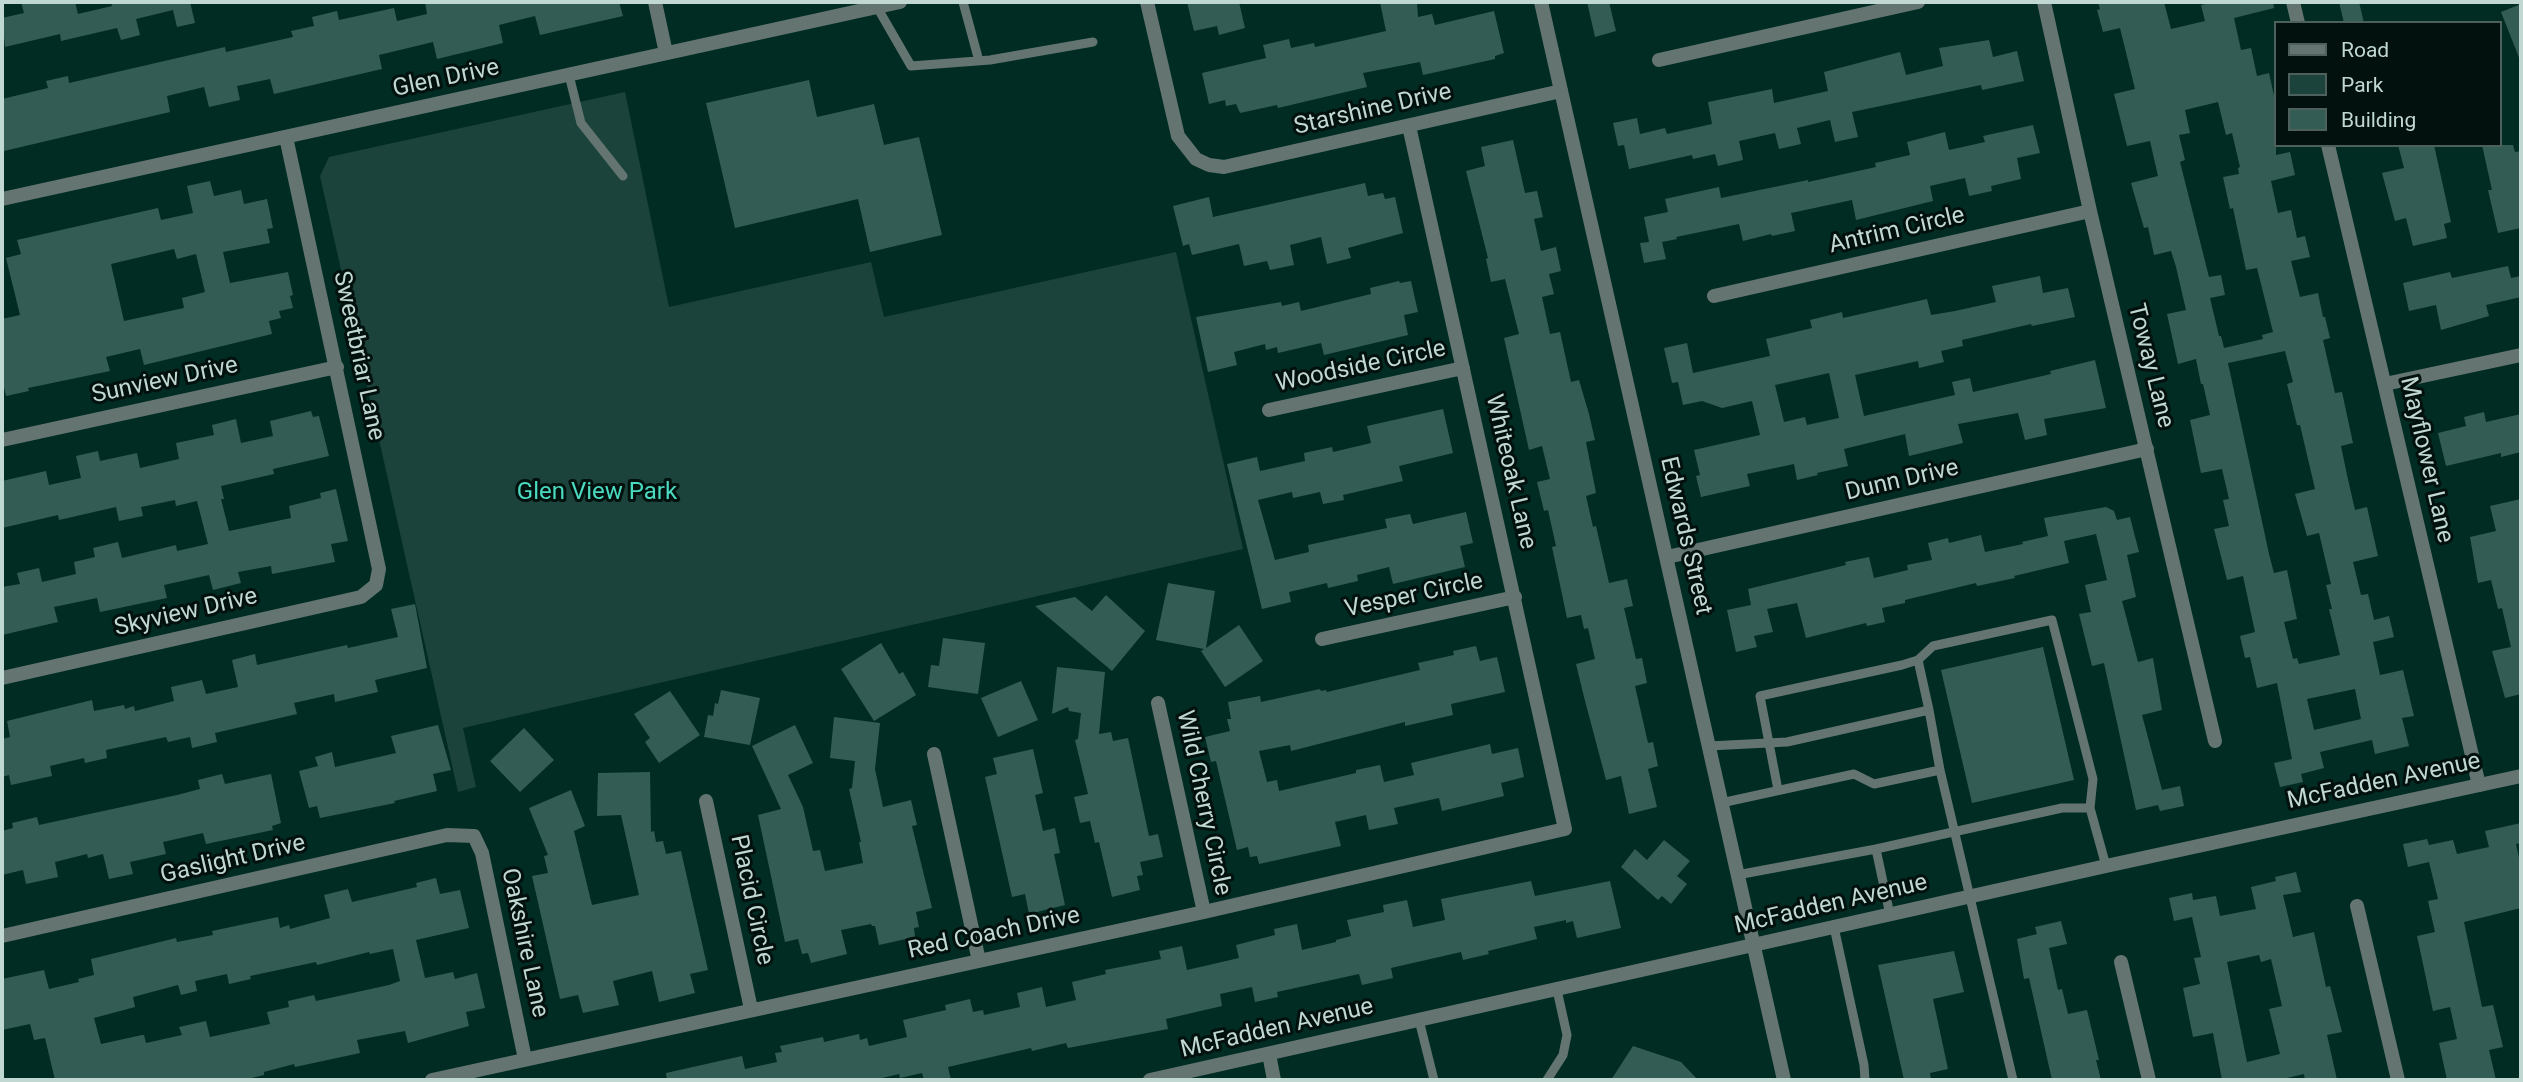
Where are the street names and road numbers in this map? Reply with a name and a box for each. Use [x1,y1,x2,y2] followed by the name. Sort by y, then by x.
[390,54,502,104] street label: Glen Drive
[1292,78,1454,142] street label: Starshine Drive
[1826,201,1968,261] street label: Antrim Circle
[326,269,390,443] street label: Sweetbriar Lane
[2121,301,2179,431] street label: Toway Lane
[1274,335,1448,399] street label: Woodside Circle
[89,351,241,411] street label: Sunview Drive
[2393,374,2459,546] street label: Mayflower Lane
[1478,392,1542,552] street label: Whiteoak Lane
[1653,454,1717,618] street label: Edwards Street
[1843,454,1961,508] street label: Dunn Drive
[1342,567,1486,625] street label: Vesper Circle
[112,583,260,643] street label: Skyview Drive
[1169,708,1237,898] street label: Wild Cherry Circle
[2285,747,2483,817] street label: McFadden Avenue
[158,829,308,891] street label: Gaslight Drive
[723,832,779,968] street label: Placid Circle
[494,866,554,1020] street label: Oakshire Lane
[1732,869,1930,941] street label: McFadden Avenue
[905,902,1083,966] street label: Red Coach Drive
[1178,993,1376,1065] street label: McFadden Avenue

